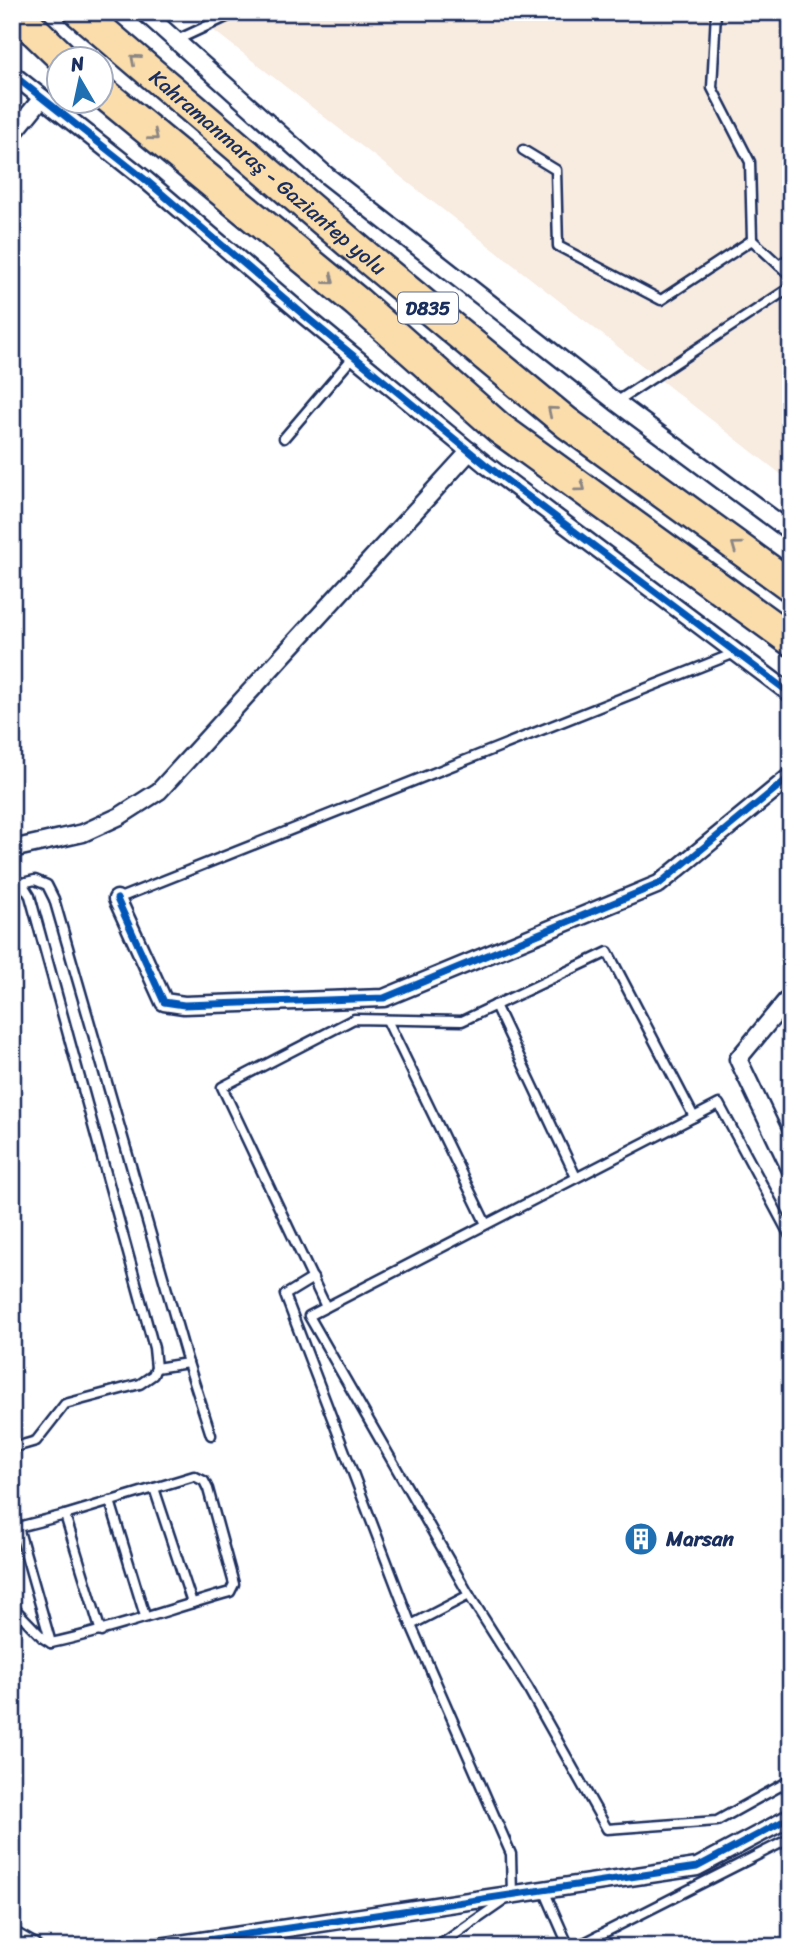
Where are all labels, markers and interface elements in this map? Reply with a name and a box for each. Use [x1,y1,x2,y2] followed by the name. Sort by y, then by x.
[46,46,116,116] north arrow
[67,46,87,81] text: N
[130,55,143,67] one-way arrow
[140,60,396,286] street label: Kahramanmaraş - Gaziantep yolu
[147,127,159,140] one-way arrow
[321,272,334,284] one-way arrow
[398,292,458,324] road number: D835
[548,407,561,419] one-way arrow
[573,479,586,492] one-way arrow
[731,542,743,554] one-way arrow
[622,1520,660,1558] building icon: Marsan
[665,1520,734,1558] place label: Marsan

